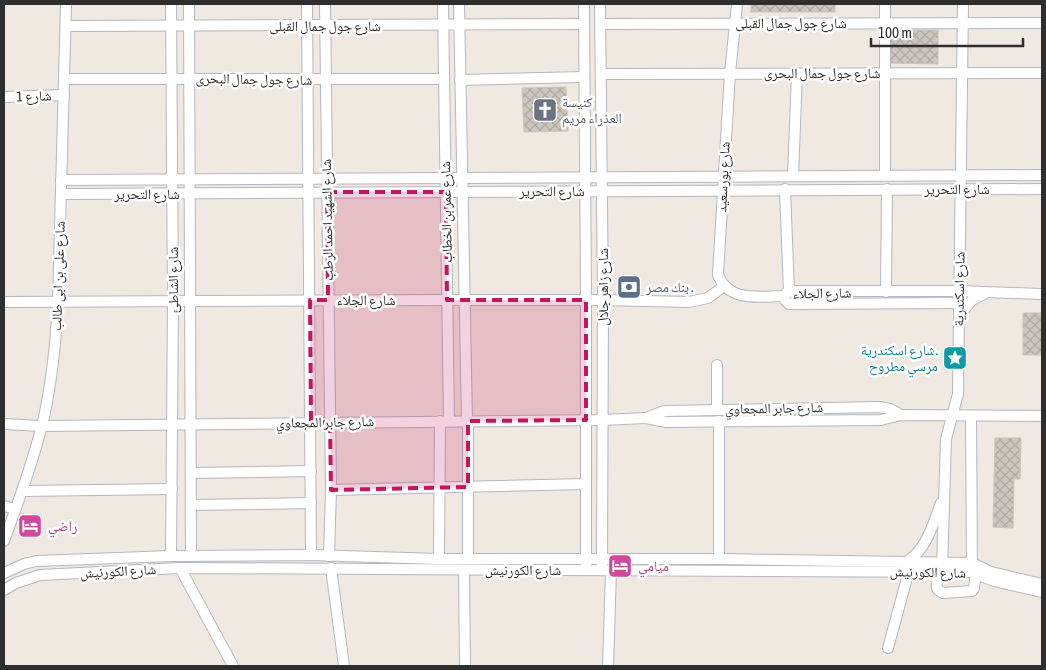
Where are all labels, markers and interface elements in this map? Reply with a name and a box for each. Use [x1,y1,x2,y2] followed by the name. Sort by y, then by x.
[735,15,847,33] street label: شارع جول جمال القبلى
[871,15,1024,47] scale bar
[269,18,381,36] street label: شارع جول جمال القبلى
[878,24,912,41] text: 100 m
[764,65,880,83] street label: شارع جول جمال البحرى
[195,70,312,90] street label: شارع جول جمال البحرى
[16,87,52,107] street label: شارع 1
[562,94,622,128] place label: كنيسة العذراء مريم
[532,97,558,123] church icon: كنيسة العذراء مريم
[713,141,735,213] street label: شارع بورسعيد
[318,159,338,281] street label: شارع الشهيد احمد الرطب
[437,161,457,263] street label: شارع عمر بن الخطاب
[923,181,990,199] street label: شارع التحرير
[518,183,585,201] street label: شارع التحرير
[113,186,180,204] street label: شارع التحرير
[48,221,70,332] street label: شارع على بن ابى طالب
[165,247,183,313] street label: شارع الشاطئ
[595,248,613,326] street label: شارع زاهر جلال
[950,251,970,327] street label: شارع اسكندرية
[616,274,642,300] bank icon: بنك مصر .
[645,279,694,296] place label: بنك مصر .
[792,284,852,304] street label: شارع الجلاء
[337,292,395,310] street label: شارع الجلاء
[861,342,938,378] place label: شارع اسكندرية. مرسي مطروح
[942,345,968,371] place icon: شارع اسكندرية. مرسي مطروح
[725,399,823,420] street label: شارع جابر المجعاوي
[276,413,374,434] street label: شارع جابر المجعاوي
[17,513,43,539] hotel icon: راضي
[48,518,77,538] place label: راضي
[607,553,633,579] hotel icon: ميامي
[638,558,669,578] place label: ميامي
[79,561,157,583] street label: شارع الكورنيش
[485,562,561,580] street label: شارع الكورنيش
[890,563,966,583] street label: شارع الكورنيش

